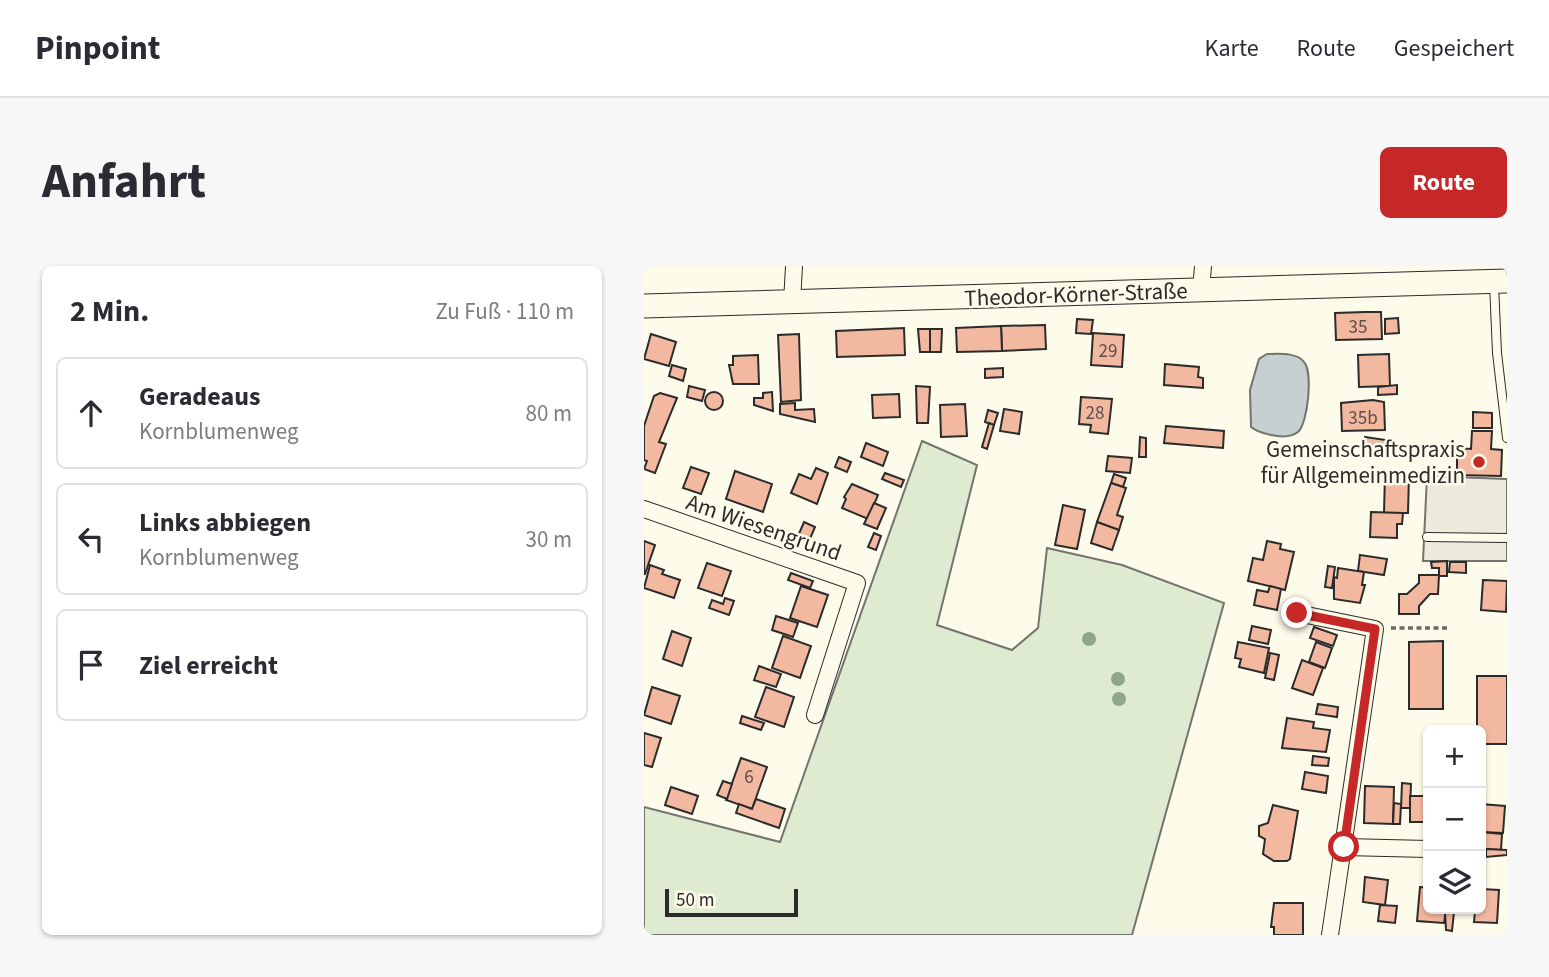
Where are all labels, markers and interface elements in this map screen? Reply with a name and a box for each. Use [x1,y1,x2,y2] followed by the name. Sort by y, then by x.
[35,25,161,72] text: Pinpoint
[1205,31,1259,66] text: Karte
[1297,31,1356,66] text: Route
[1394,31,1514,66] text: Gespeichert
[42,147,206,217] text: Anfahrt
[1380,147,1507,218] button: Route
[964,274,1188,315] street label: Theodor-Körner-Straße
[70,290,149,333] text: 2 Min.
[435,295,574,328] text: Zu Fuß · 110 m
[1349,314,1367,341] house number: 35
[1099,338,1117,365] house number: 29
[139,378,260,415] text: Geradeaus
[72,394,110,432] icon: ahead
[525,397,572,430] text: 80 m
[1086,400,1104,427] house number: 28
[1348,405,1378,432] house number: 35b
[139,415,299,448] text: Kornblumenweg
[1261,433,1465,492] place label: Gemeinschaftspraxis für Allgemeinmedizin
[1471,454,1487,470] marker: Gemeinschaftspraxis für Allgemeinmedizin
[682,485,846,570] street label: Am Wiesengrund
[139,504,311,541] text: Links abbiegen
[72,520,110,558] icon: left
[525,523,572,556] text: 30 m
[139,541,299,574] text: Kornblumenweg
[1281,597,1312,628] route end
[72,646,110,684] icon: arrive
[139,647,278,684] text: Ziel erreicht
[1423,725,1486,914] map controls
[1423,725,1486,788] button: +
[744,764,754,791] house number: 6
[1423,788,1486,851] button: −
[1328,831,1359,862] route start
[1423,851,1486,914] button: layers
[665,886,798,918] scale bar
[676,887,714,914] text: 50 m

